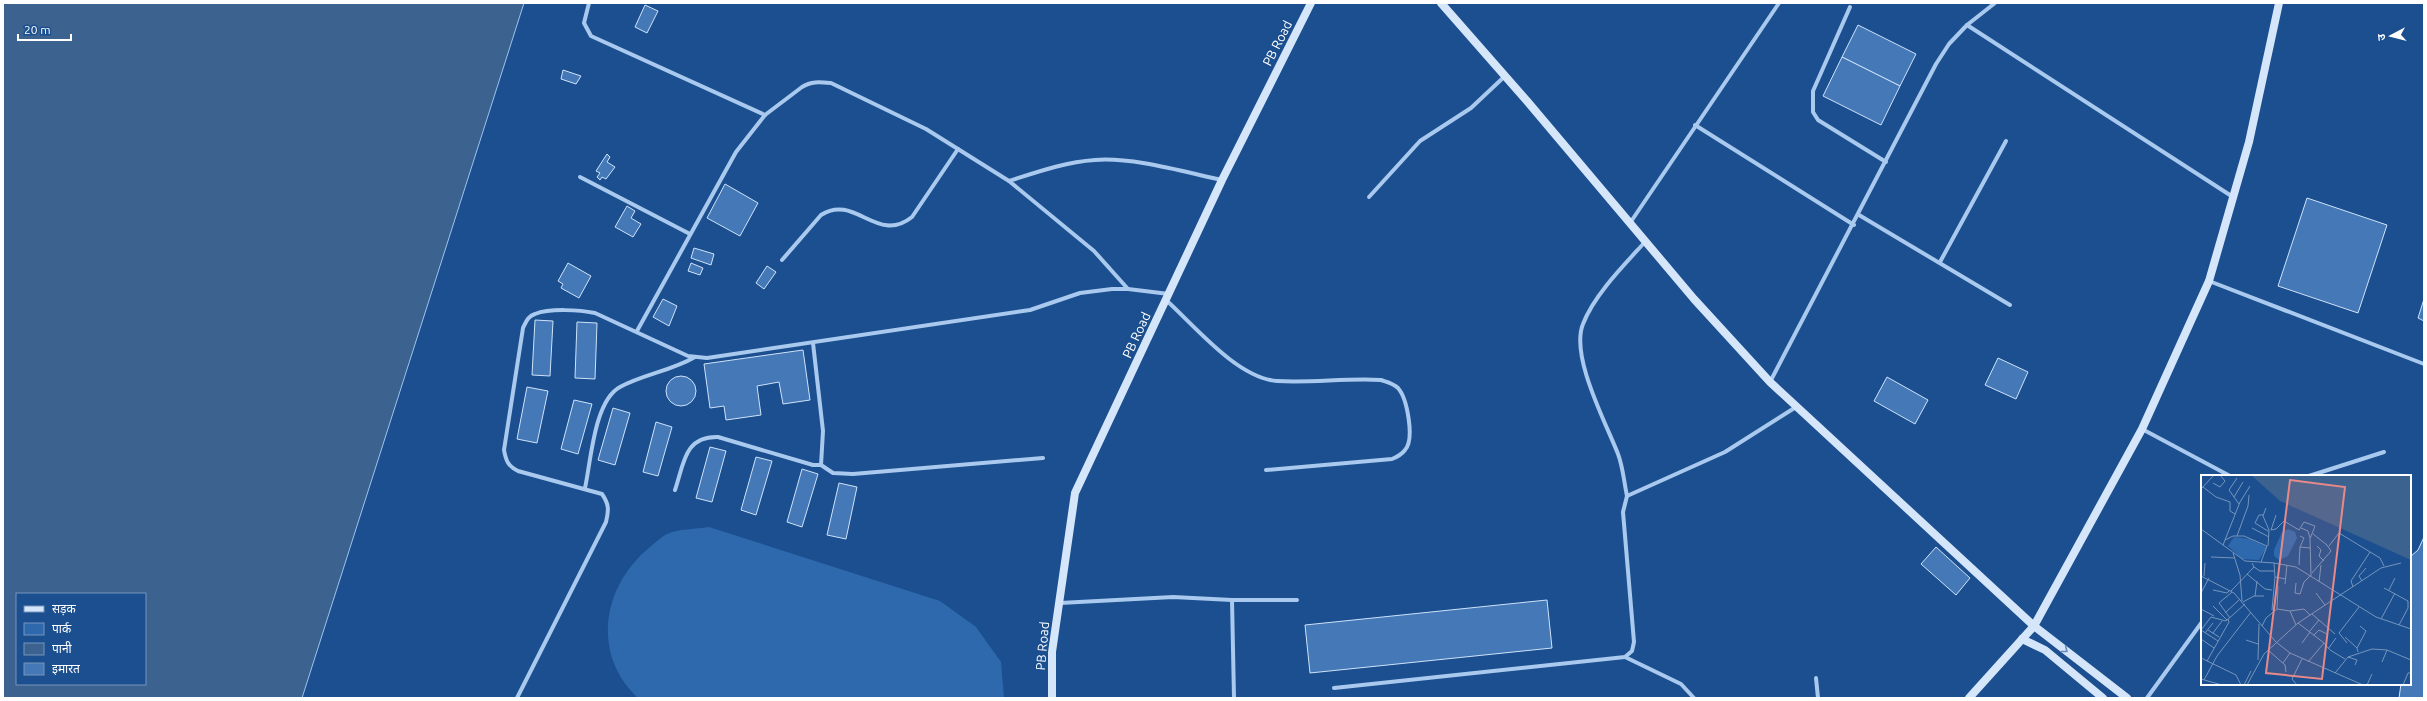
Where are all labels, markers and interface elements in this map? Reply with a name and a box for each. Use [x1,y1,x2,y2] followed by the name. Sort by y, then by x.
[18,16,71,42] scale bar
[2371,16,2411,56] north arrow
[1260,18,1294,68] street label: PB Road
[24,23,51,36] text: 20 m
[2375,33,2387,41] text: उ
[1119,310,1153,360] street label: PB Road
[2201,475,2411,685] inset map
[16,593,146,685] legend
[52,602,77,616] text: सड़क
[1033,621,1051,671] street label: PB Road
[52,622,72,635] text: पार्क
[52,641,73,655] text: पानी
[2060,645,2067,652] one-way arrow
[52,662,81,676] text: इमारत

